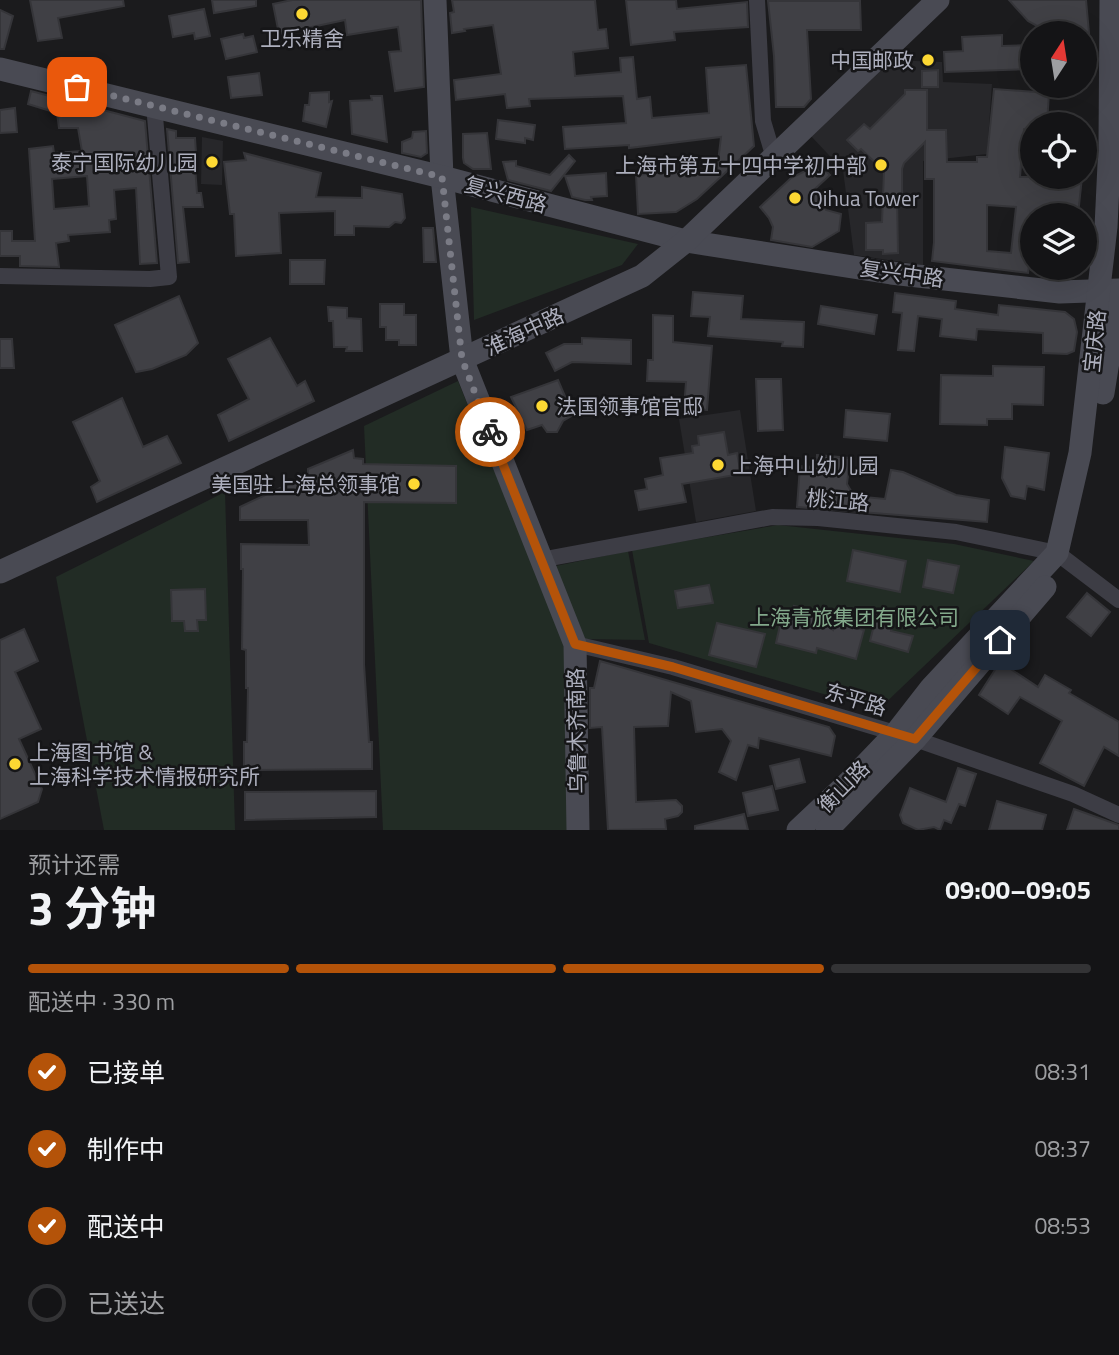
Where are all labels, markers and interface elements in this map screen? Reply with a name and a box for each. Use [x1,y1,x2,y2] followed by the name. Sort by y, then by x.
[294,6,310,22] marker: 卫乐精舍
[1020,21,1097,98] north arrow
[1020,21,1097,280] map controls
[260,22,344,54] place label: 卫乐精舍
[830,44,914,76] place label: 中国邮政
[920,52,936,68] marker: 中国邮政
[47,57,107,117] pin
[58,68,96,106] icon: bag
[1020,112,1097,189] button: locate
[51,146,198,178] place label: 泰宁国际幼儿园
[615,149,867,181] place label: 上海市第五十四中学初中部
[204,154,220,170] marker: 泰宁国际幼儿园
[873,157,889,173] marker: 上海市第五十四中学初中部
[461,168,551,220] street label: 复兴西路
[809,182,919,214] place label: Qihua Tower
[787,190,803,206] marker: Qihua Tower
[1020,203,1097,280] button: layers
[858,251,946,295] street label: 复兴中路
[479,299,569,363] street label: 淮海中路
[1075,308,1113,374] street label: 宝庆路
[556,390,703,422] place label: 法国领事馆官邸
[455,397,525,467] courier
[534,398,550,414] marker: 法国领事馆官邸
[471,413,509,451] icon: bike
[732,449,879,481] place label: 上海中山幼儿园
[710,457,726,473] marker: 上海中山幼儿园
[211,468,400,500] place label: 美国驻上海总领事馆
[406,476,422,492] marker: 美国驻上海总领事馆
[805,481,871,519] street label: 桃江路
[749,601,959,633] park label: 上海青旅集团有限公司
[970,610,1030,670] pin
[981,621,1019,659] icon: home
[559,668,593,794] street label: 乌鲁木齐南路
[821,674,891,724] street label: 东平路
[29,736,260,792] place label: 上海图书馆 & 上海科学技术情报研究所
[809,752,877,820] street label: 衡山路
[7,756,23,772] marker: 上海图书馆 & 上海科学技术情报研究所
[28,847,120,882] text: 预计还需
[945,870,1091,909] text: 09:00–09:05
[28,873,156,943] text: 3 分钟
[28,984,175,1019] text: 配送中 · 330 m
[28,1053,66,1091] icon: check
[87,1053,165,1092] text: 已接单
[1034,1054,1091,1089] text: 08:31
[28,1130,66,1168] icon: check
[87,1130,165,1169] text: 制作中
[1034,1131,1091,1166] text: 08:37
[28,1207,66,1245] icon: check
[87,1207,165,1246] text: 配送中
[1034,1208,1091,1243] text: 08:53
[87,1284,165,1323] text: 已送达

